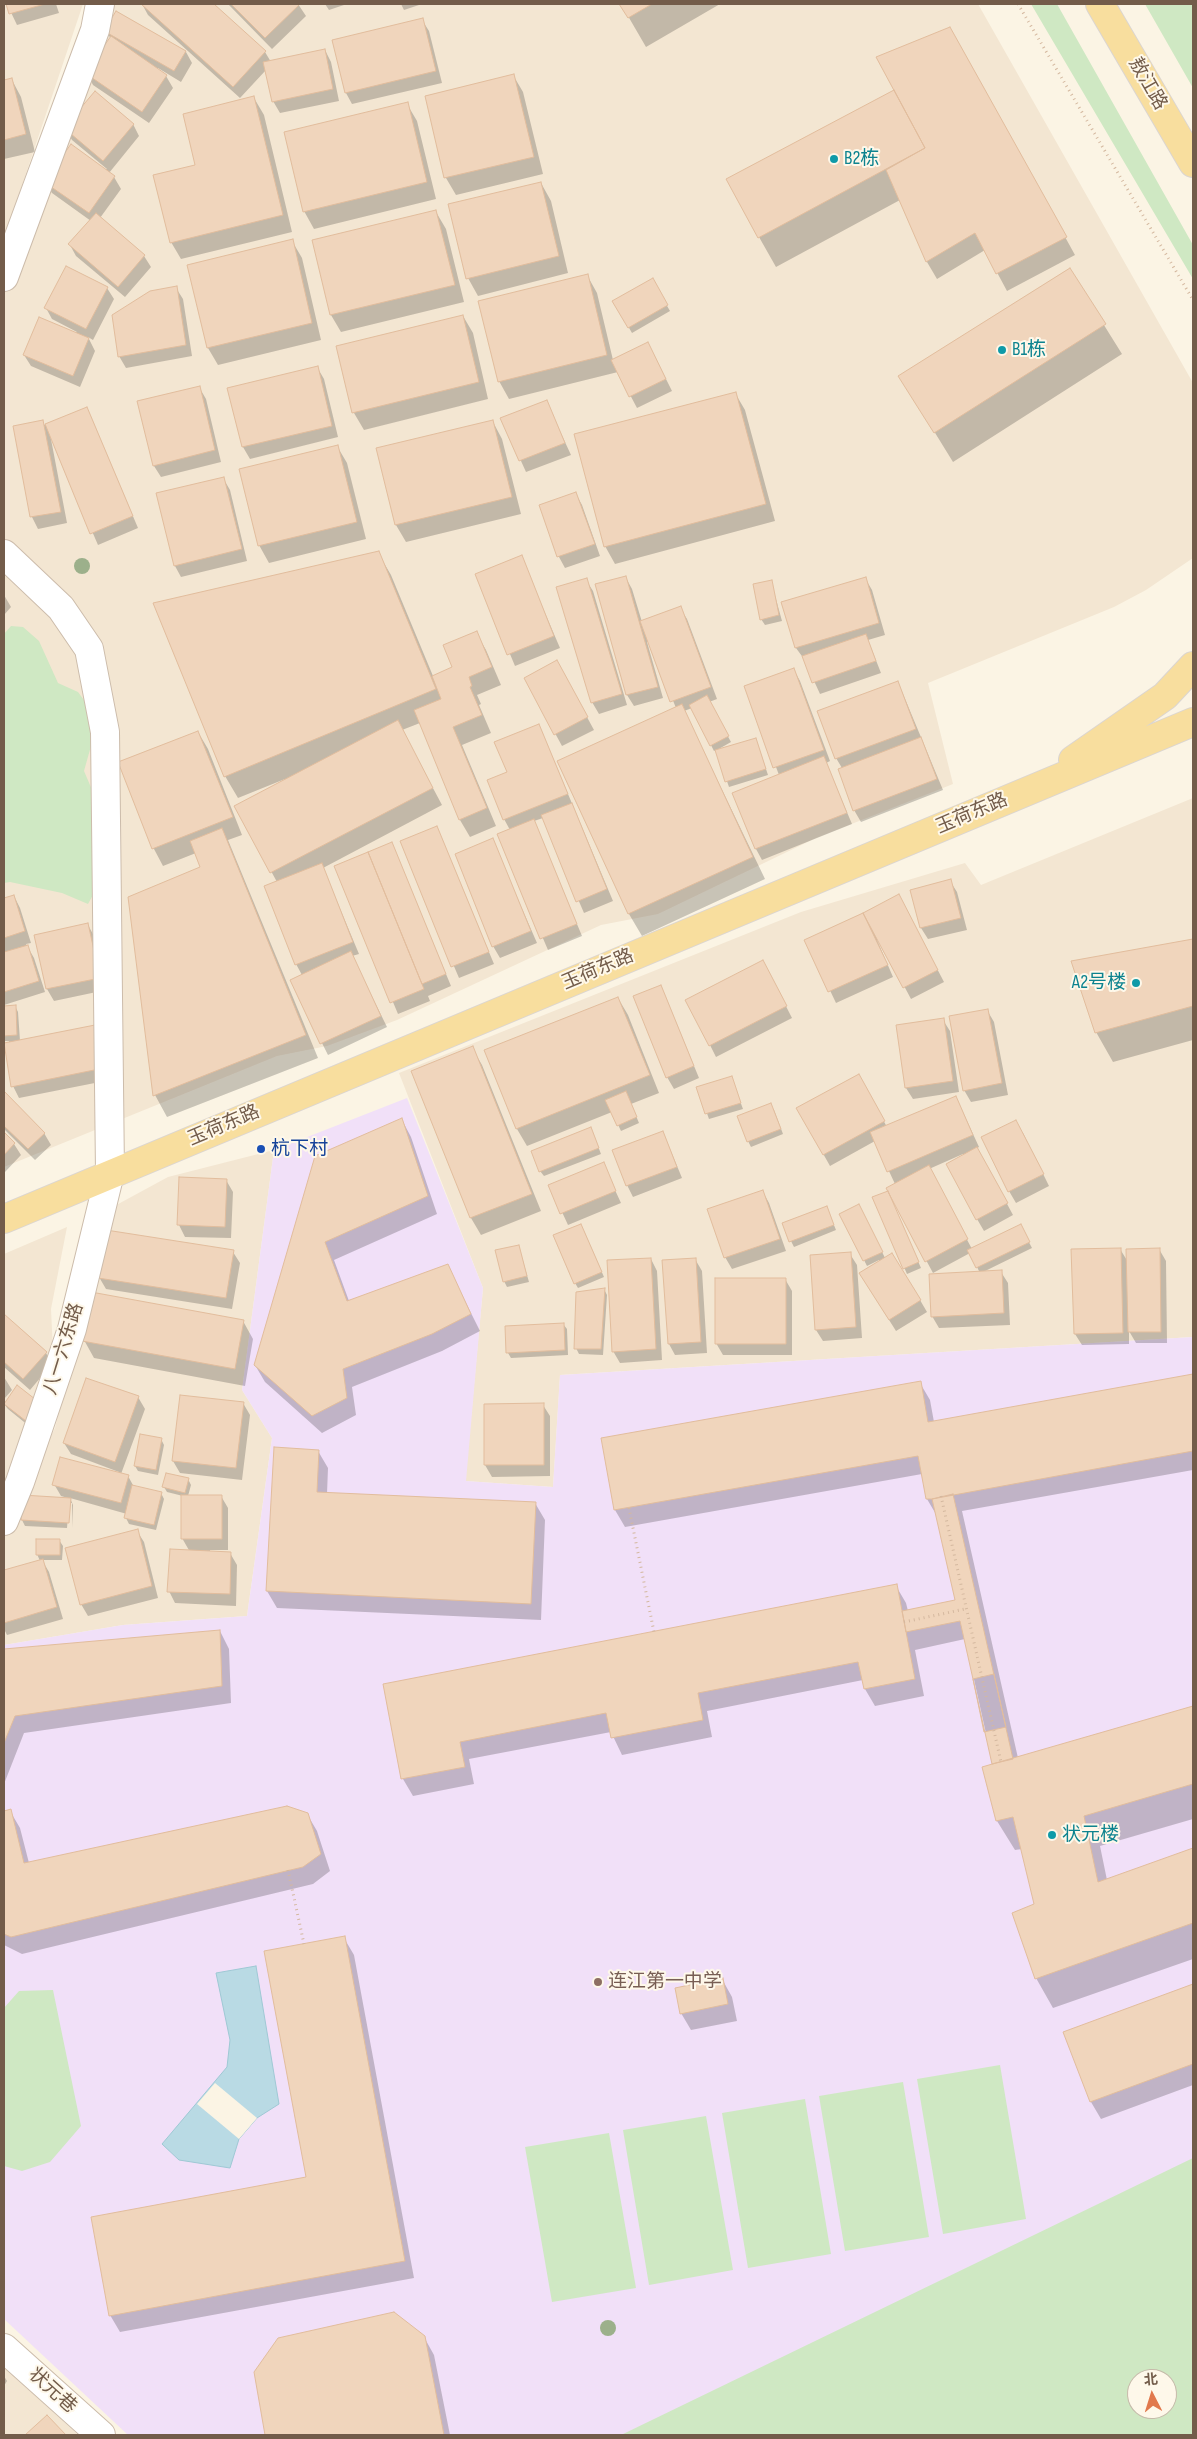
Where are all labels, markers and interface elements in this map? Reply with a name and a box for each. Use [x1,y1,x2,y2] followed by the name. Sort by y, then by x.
[1123,54,1171,114] street label: 敖江路
[844,148,879,170] place label: B2栋
[828,153,840,165] marker: B2栋
[1012,339,1046,361] place label: B1栋
[996,344,1008,356] marker: B1栋
[933,789,1011,839] street label: 玉荷东路
[559,945,637,995] street label: 玉荷东路
[1072,972,1126,994] place label: A2号楼
[1130,977,1142,989] marker: A2号楼
[185,1101,263,1151] street label: 玉荷东路
[271,1138,328,1160] place label: 杭下村
[255,1143,267,1155] marker: 杭下村
[39,1300,89,1398] street label: 八一六东路
[1062,1824,1119,1846] place label: 状元楼
[1046,1829,1058,1841] marker: 状元楼
[608,1971,722,1993] place label: 连江第一中学
[592,1976,604,1988] marker: 连江第一中学
[23,2363,81,2419] street label: 状元巷
[1127,2369,1177,2419] north arrow
[1143,2370,1158,2389] text: 北

